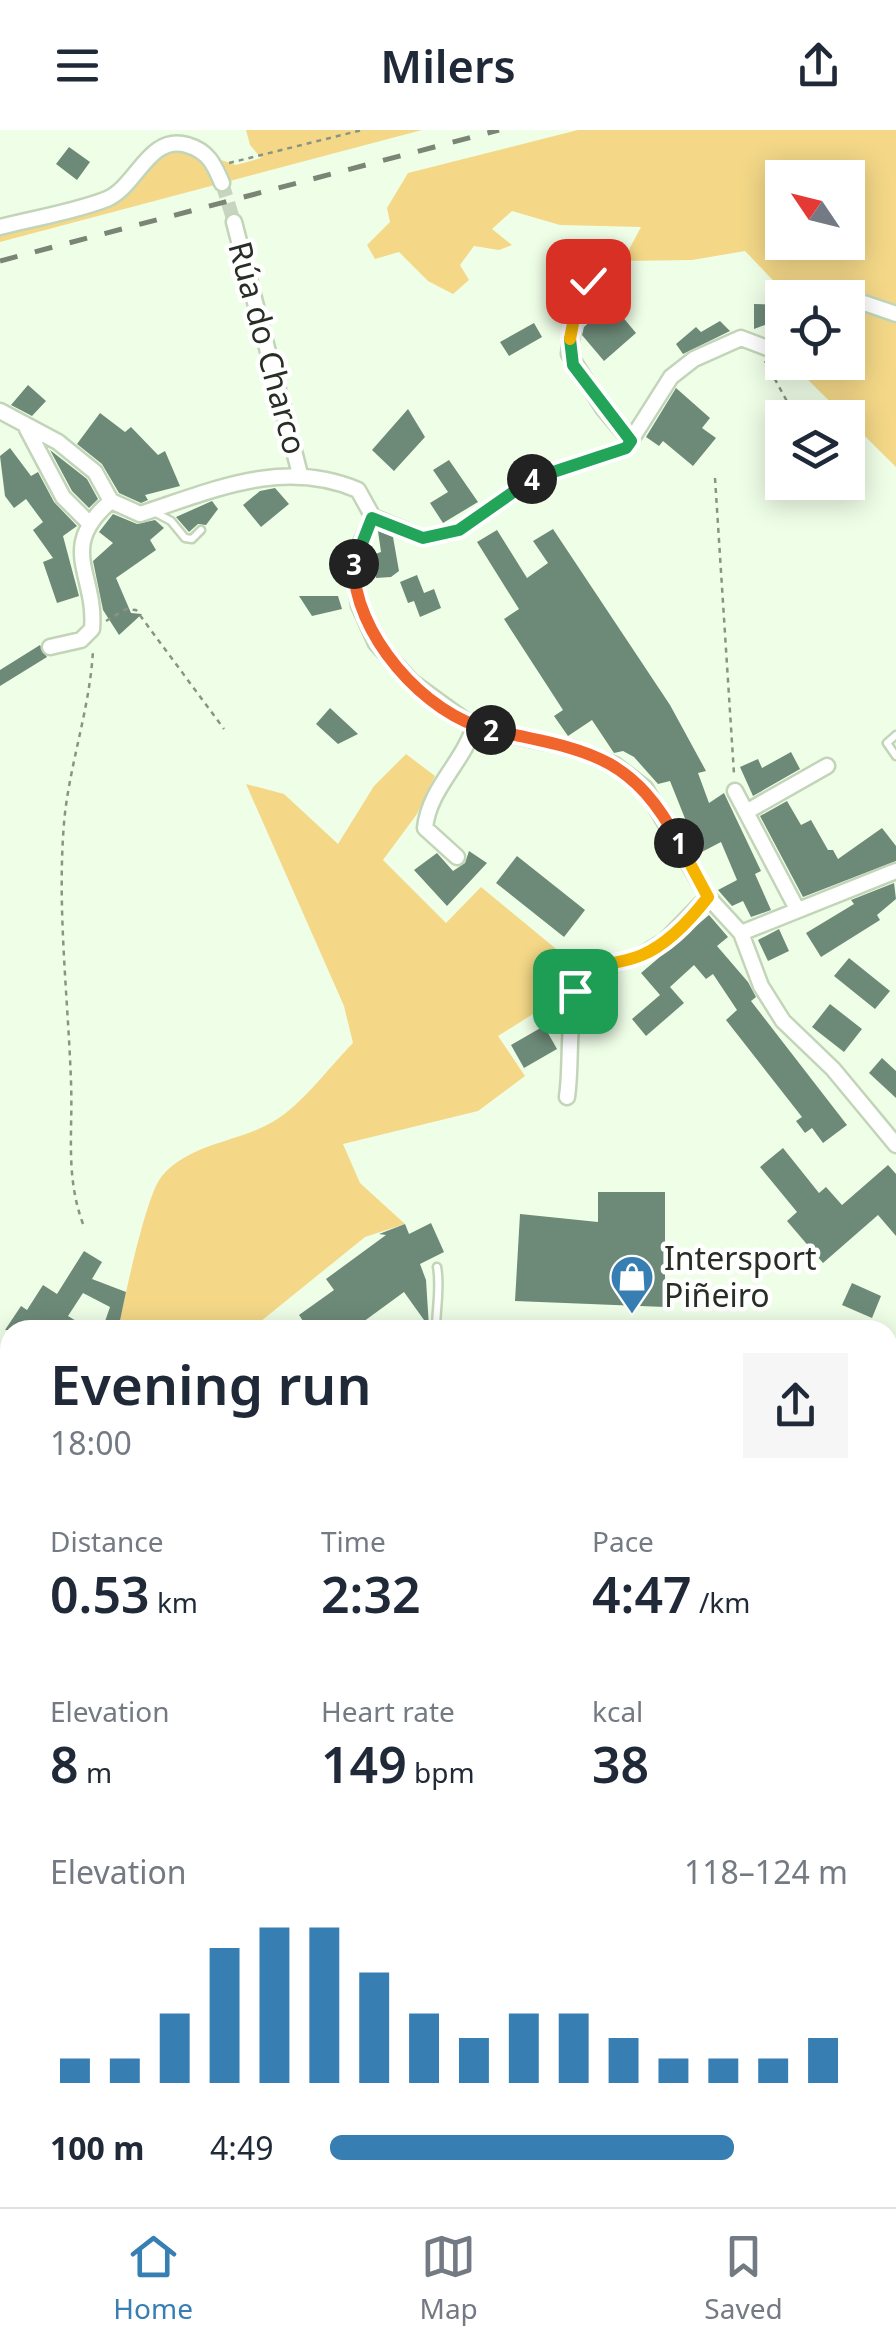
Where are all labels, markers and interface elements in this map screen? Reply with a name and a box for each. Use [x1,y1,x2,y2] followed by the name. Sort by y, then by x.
[380,35,516,96] text: Milers
[50,38,105,93] icon: menu
[791,38,846,93] icon: share
[765,160,865,260] north arrow
[765,160,865,500] map controls
[219,236,318,459] street label: Rúa do Charco
[546,239,631,324] pin
[561,254,616,309] icon: check
[765,280,865,380] button: locate
[765,400,865,500] button: layers
[507,454,557,504] pin: 4
[524,460,540,498] text: 4
[329,539,379,589] pin: 3
[346,545,362,583] text: 3
[466,705,516,755] pin: 2
[483,711,499,749] text: 2
[654,818,704,868] pin: 1
[671,824,687,862] text: 1
[533,949,618,1034] pin
[548,964,603,1019] icon: arrive
[664,1236,817,1316] place label: Intersport Piñeiro
[609,1254,655,1315] shop icon: Intersport Piñeiro
[50,1346,371,1421] text: Evening run
[743,1353,848,1458] button: share
[50,1421,132,1464] text: 18:00
[50,1522,163,1560] text: Distance
[321,1522,386,1560] text: Time
[592,1522,654,1560] text: Pace
[50,1560,150,1628] text: 0.53
[321,1560,421,1628] text: 2:32
[592,1560,692,1628] text: 4:47
[150,1583,198,1621] text: km
[692,1583,750,1621] text: /km
[50,1692,170,1730] text: Elevation
[321,1692,455,1730] text: Heart rate
[592,1692,643,1730] text: kcal
[50,1730,79,1798] text: 8
[321,1730,407,1798] text: 149
[592,1730,649,1798] text: 38
[79,1753,112,1791] text: m
[407,1753,475,1791] text: bpm
[50,1850,187,1893] text: Elevation
[684,1850,848,1893] text: 118–124 m
[50,2126,144,2169] text: 100 m
[210,2126,274,2169] text: 4:49
[113,2229,193,2327] tab: Home
[419,2229,478,2327] tab: Map
[704,2229,783,2327] tab: Saved

